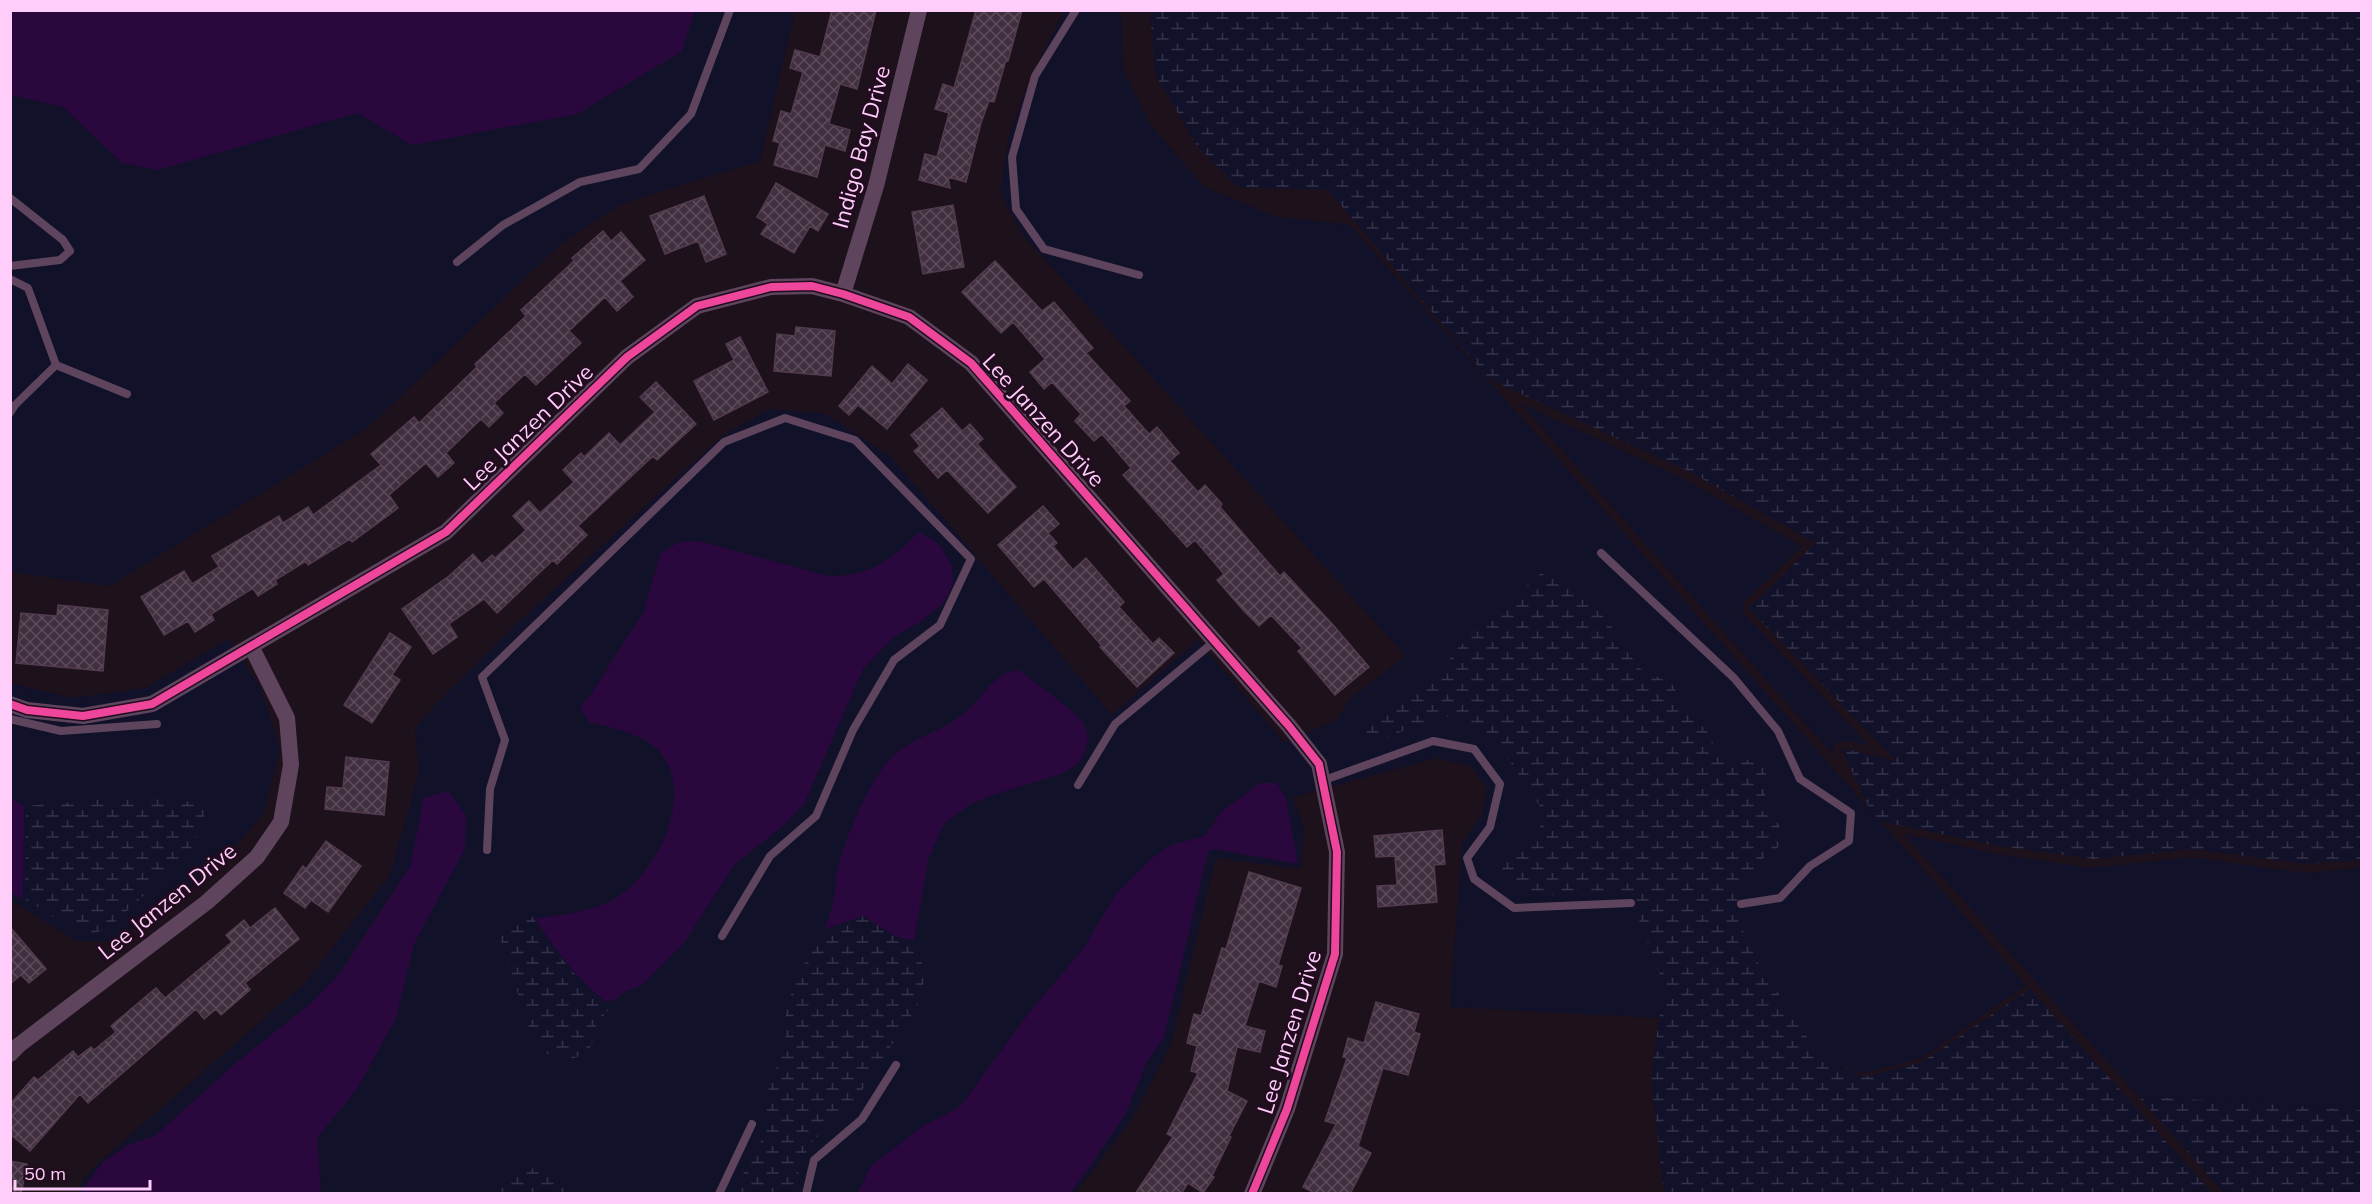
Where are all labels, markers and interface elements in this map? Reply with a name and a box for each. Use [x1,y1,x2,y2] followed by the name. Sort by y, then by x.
[826,63,896,231] street label: Indigo Bay Drive
[977,348,1111,492] street label: Lee Janzen Drive
[457,358,599,496] street label: Lee Janzen Drive
[92,837,242,965] street label: Lee Janzen Drive
[1251,947,1327,1117] street label: Lee Janzen Drive
[15,1153,150,1191] scale bar
[24,1162,66,1185] text: 50 m

